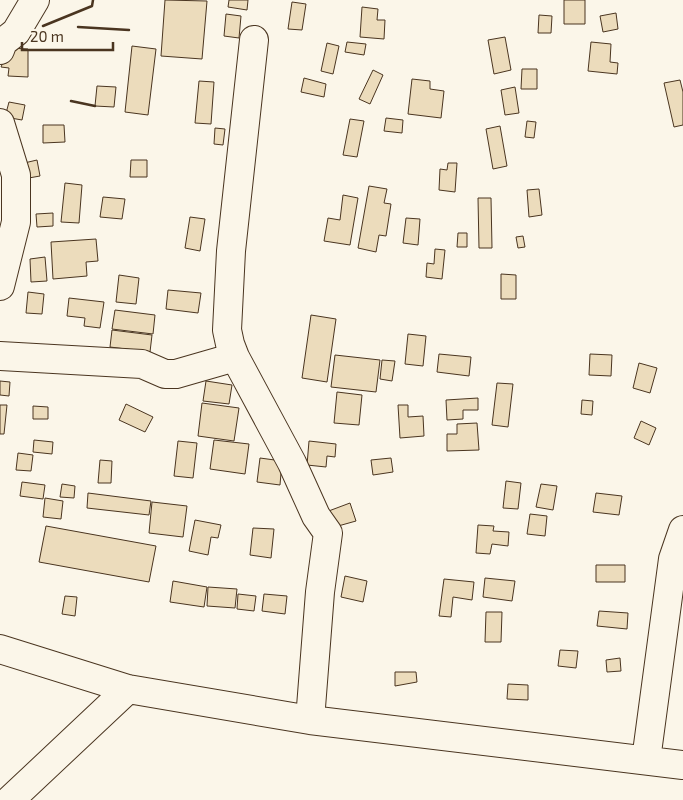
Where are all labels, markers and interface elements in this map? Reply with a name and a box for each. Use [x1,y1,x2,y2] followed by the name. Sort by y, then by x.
[22,20,114,52] scale bar
[30,27,64,45] text: 20 m

